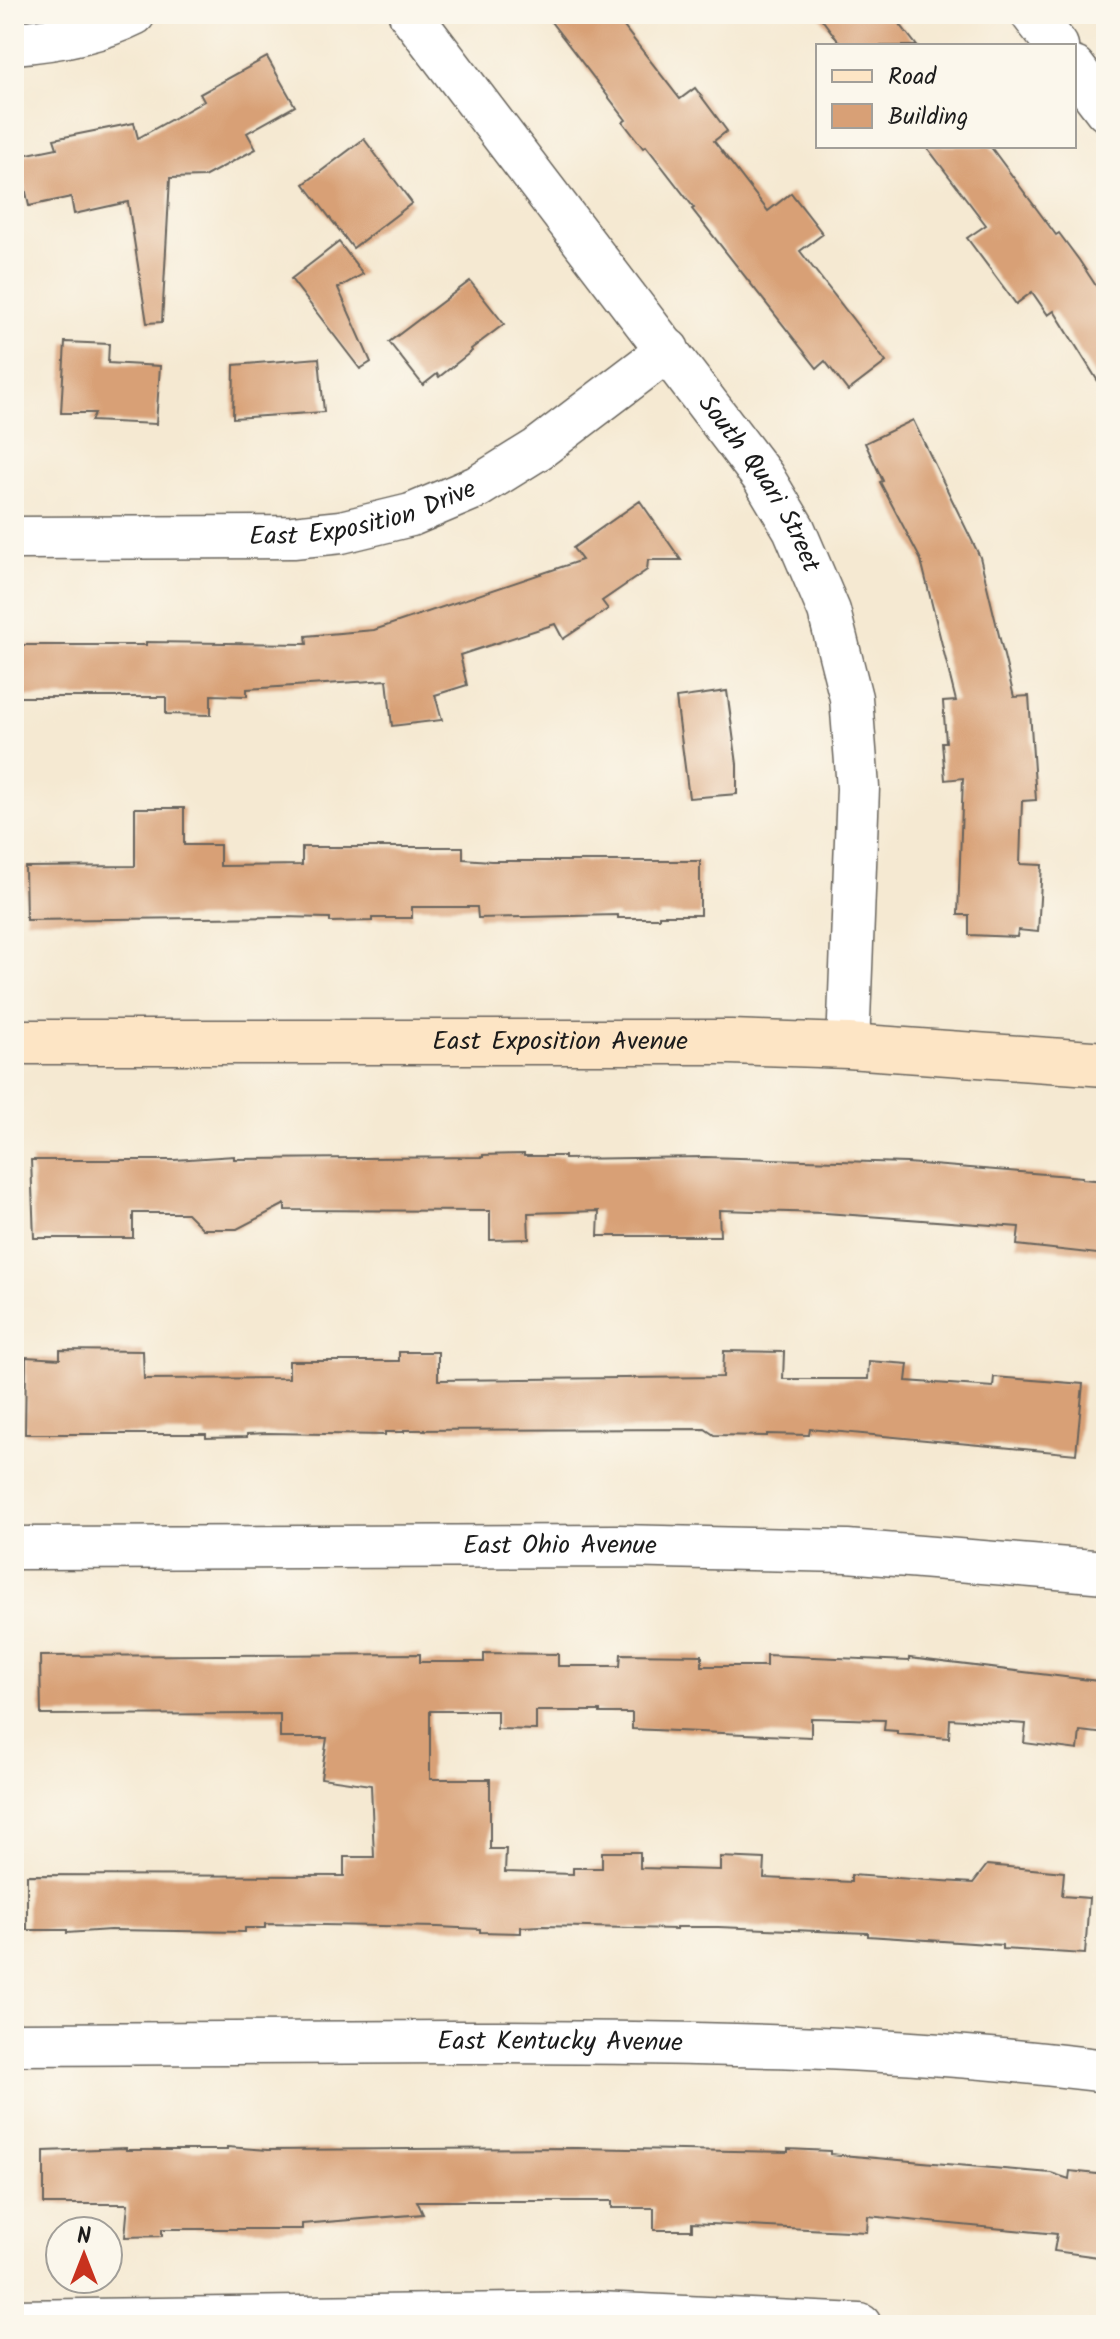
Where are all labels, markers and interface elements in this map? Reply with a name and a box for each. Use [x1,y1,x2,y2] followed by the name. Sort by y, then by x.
[816,44,1076,148] legend
[888,58,937,97] text: Road
[888,98,968,137] text: Building
[686,386,832,580] street label: South Quari Street
[249,468,483,558] street label: East Exposition Drive
[432,1021,688,1063] street label: East Exposition Avenue
[463,1525,658,1568] street label: East Ohio Avenue
[437,2021,683,2065] street label: East Kentucky Avenue
[44,2215,124,2295] north arrow
[77,2220,91,2255] text: N

